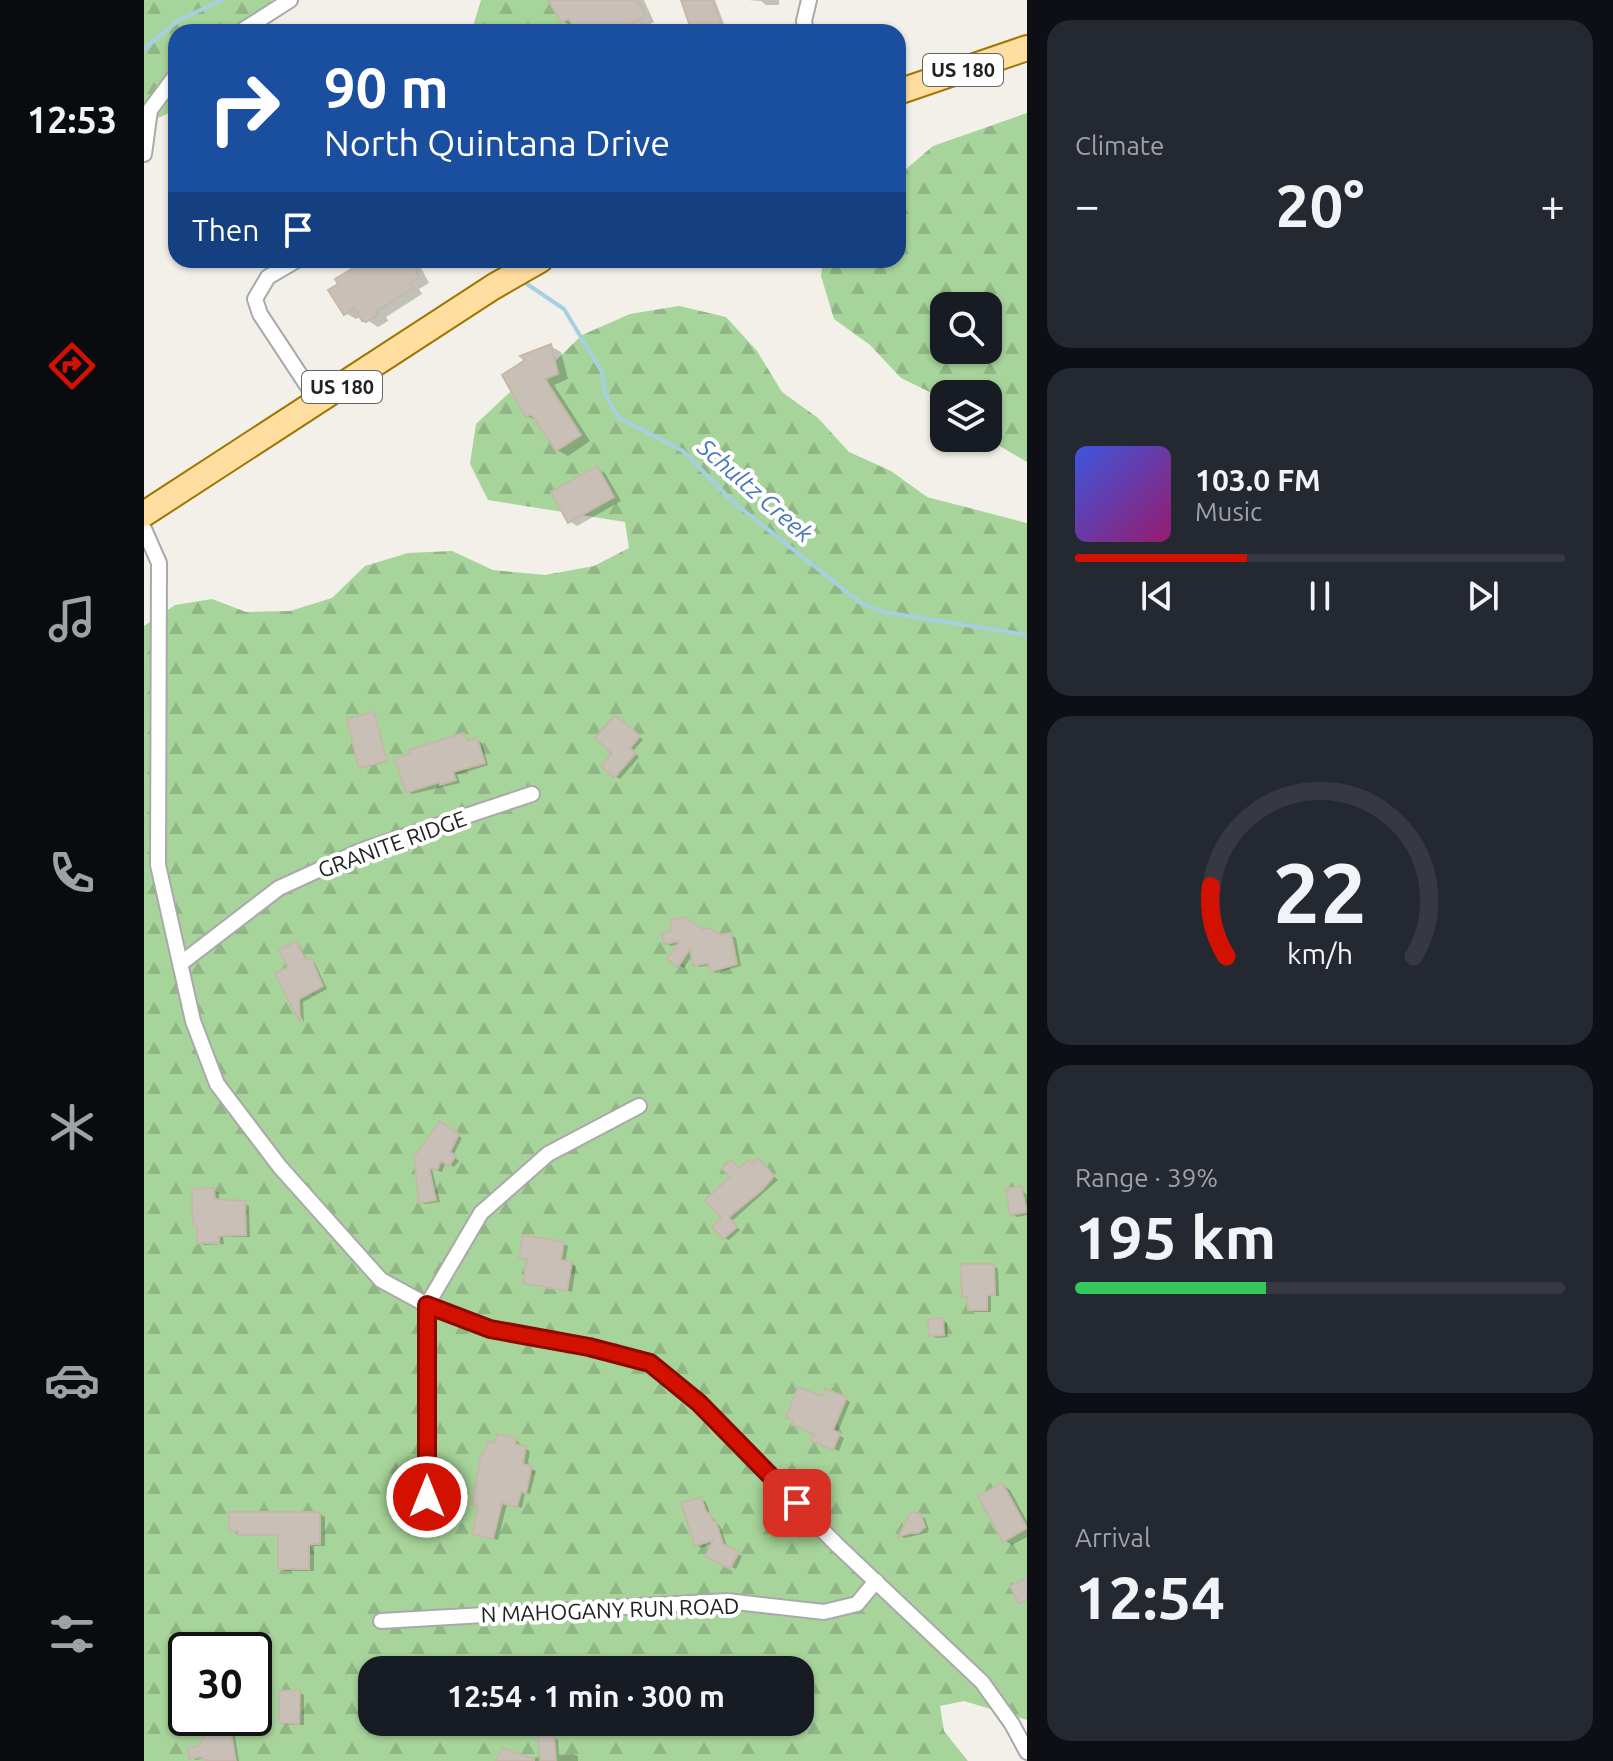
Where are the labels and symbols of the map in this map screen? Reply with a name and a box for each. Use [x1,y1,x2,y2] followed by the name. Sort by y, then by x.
[923,54,1003,86] road number: US 180
[302,371,382,403] road number: US 180
[692,433,819,548] water label: Schultz Creek
[314,805,469,882] street label: GRANITE RIDGE
[385,1455,469,1539] position arrow
[763,1469,831,1537] pin
[480,1592,740,1627] street label: N MAHOGANY RUN ROAD
[168,1632,272,1736] speed limit sign: 30

